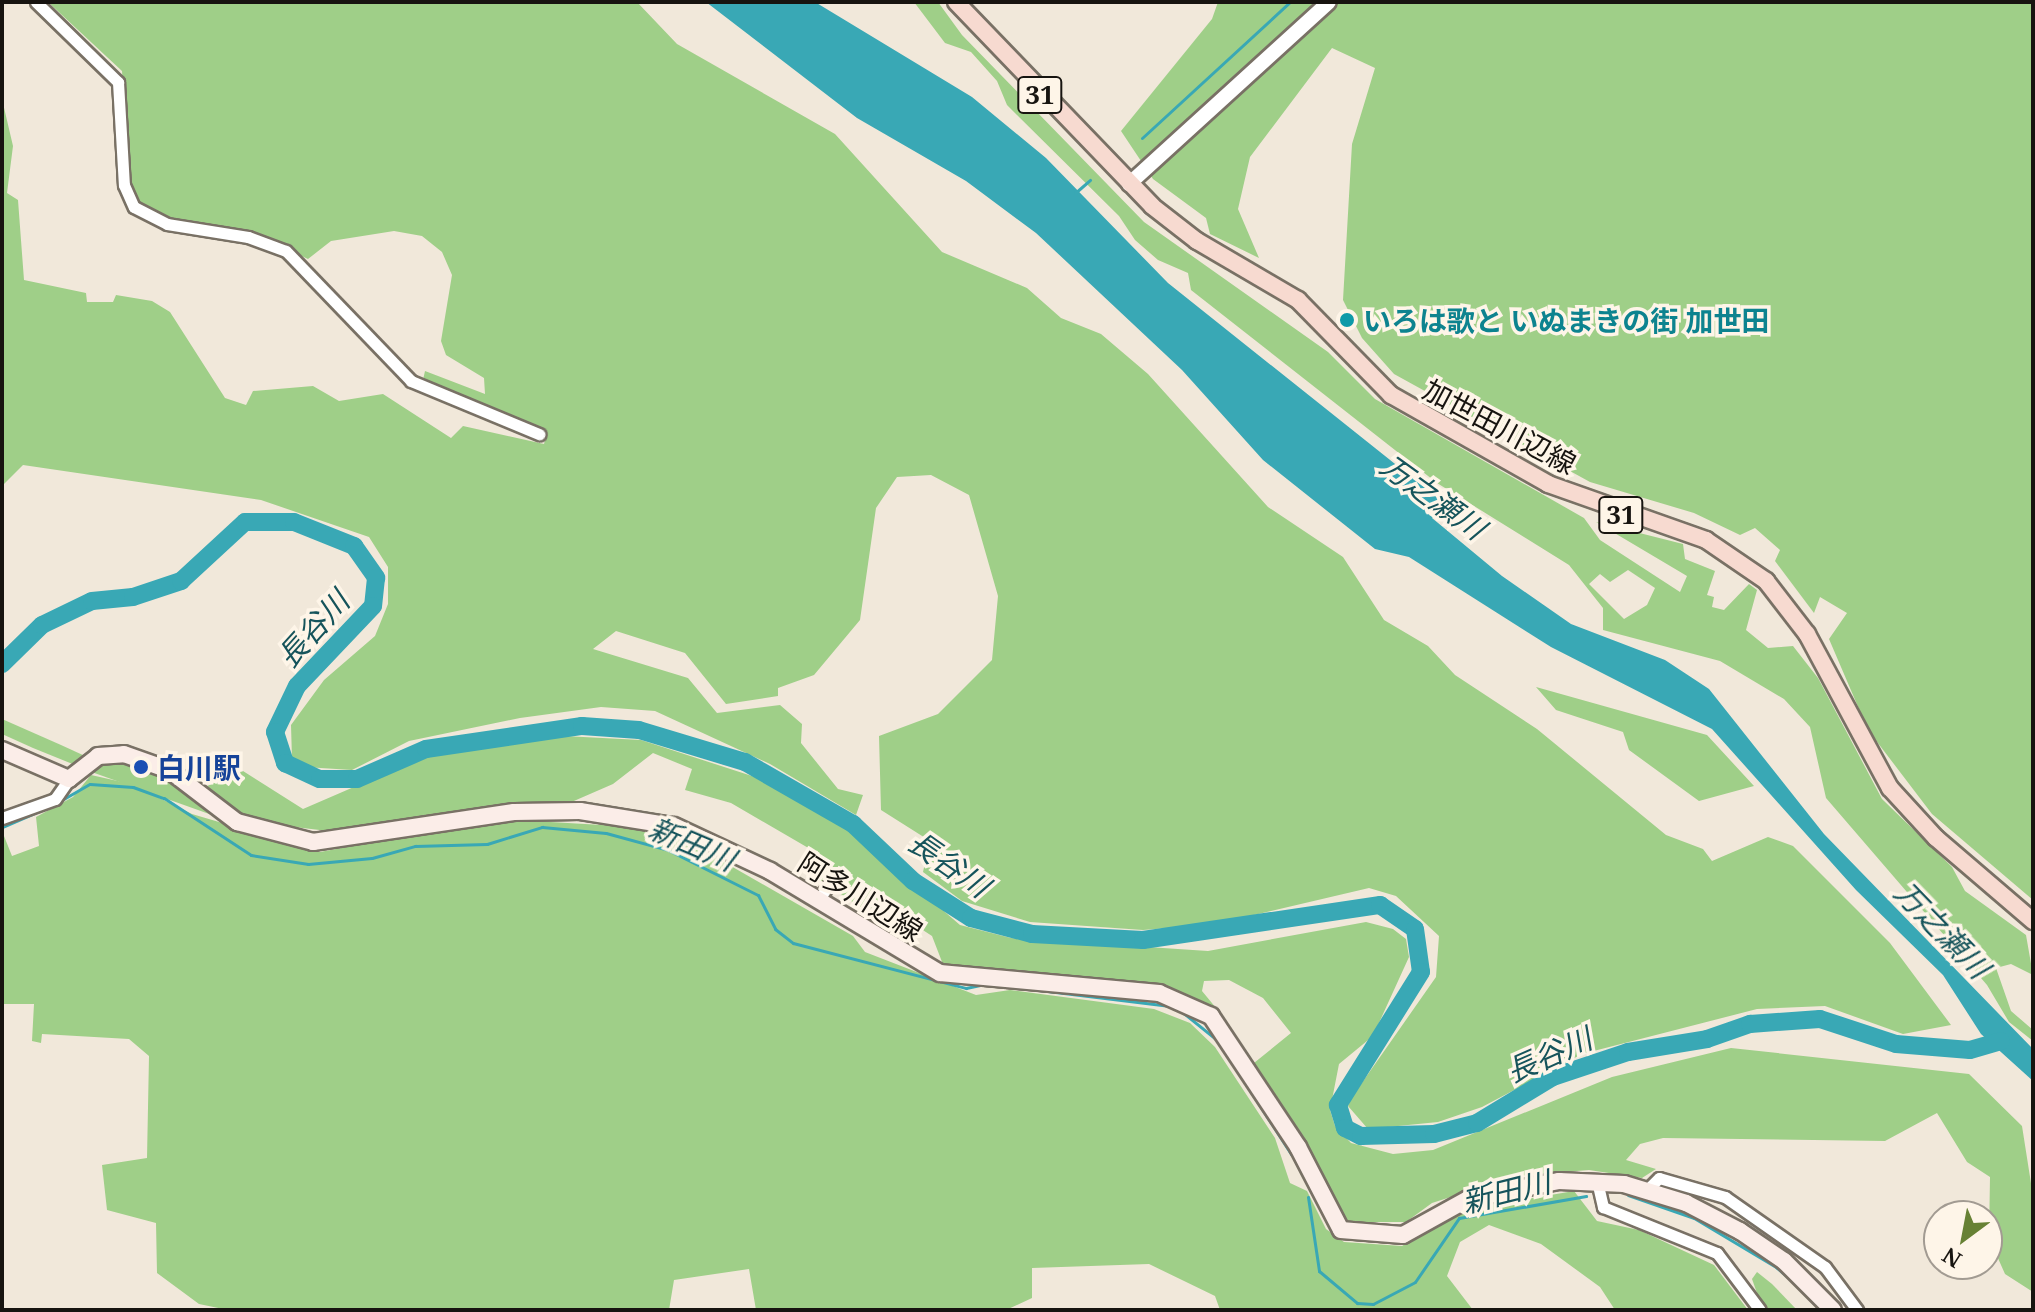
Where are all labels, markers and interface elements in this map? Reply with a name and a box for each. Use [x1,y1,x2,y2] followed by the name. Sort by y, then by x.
[1016,73,1064,117] road number: 31
[1363,303,1770,337] place label: いろは歌と いぬまきの街 加世田
[1338,311,1356,329] marker: いろは歌と いぬまきの街 加世田
[1418,372,1582,480] street label: 加世田川辺線
[1374,447,1492,547] water label: 万之瀬川
[1597,493,1645,537] road number: 31
[270,584,356,674] water label: 長谷川
[157,750,241,784] place label: 白川駅
[132,758,150,776] marker: 白川駅
[644,810,740,878] water label: 新田川
[902,823,996,905] water label: 長谷川
[793,845,929,947] street label: 阿多川辺線
[1887,874,1997,986] water label: 万之瀬川
[1501,1020,1597,1090] water label: 長谷川
[1458,1164,1554,1220] water label: 新田川
[1923,1200,2003,1280] north arrow
[1936,1241,1967,1276] text: N

